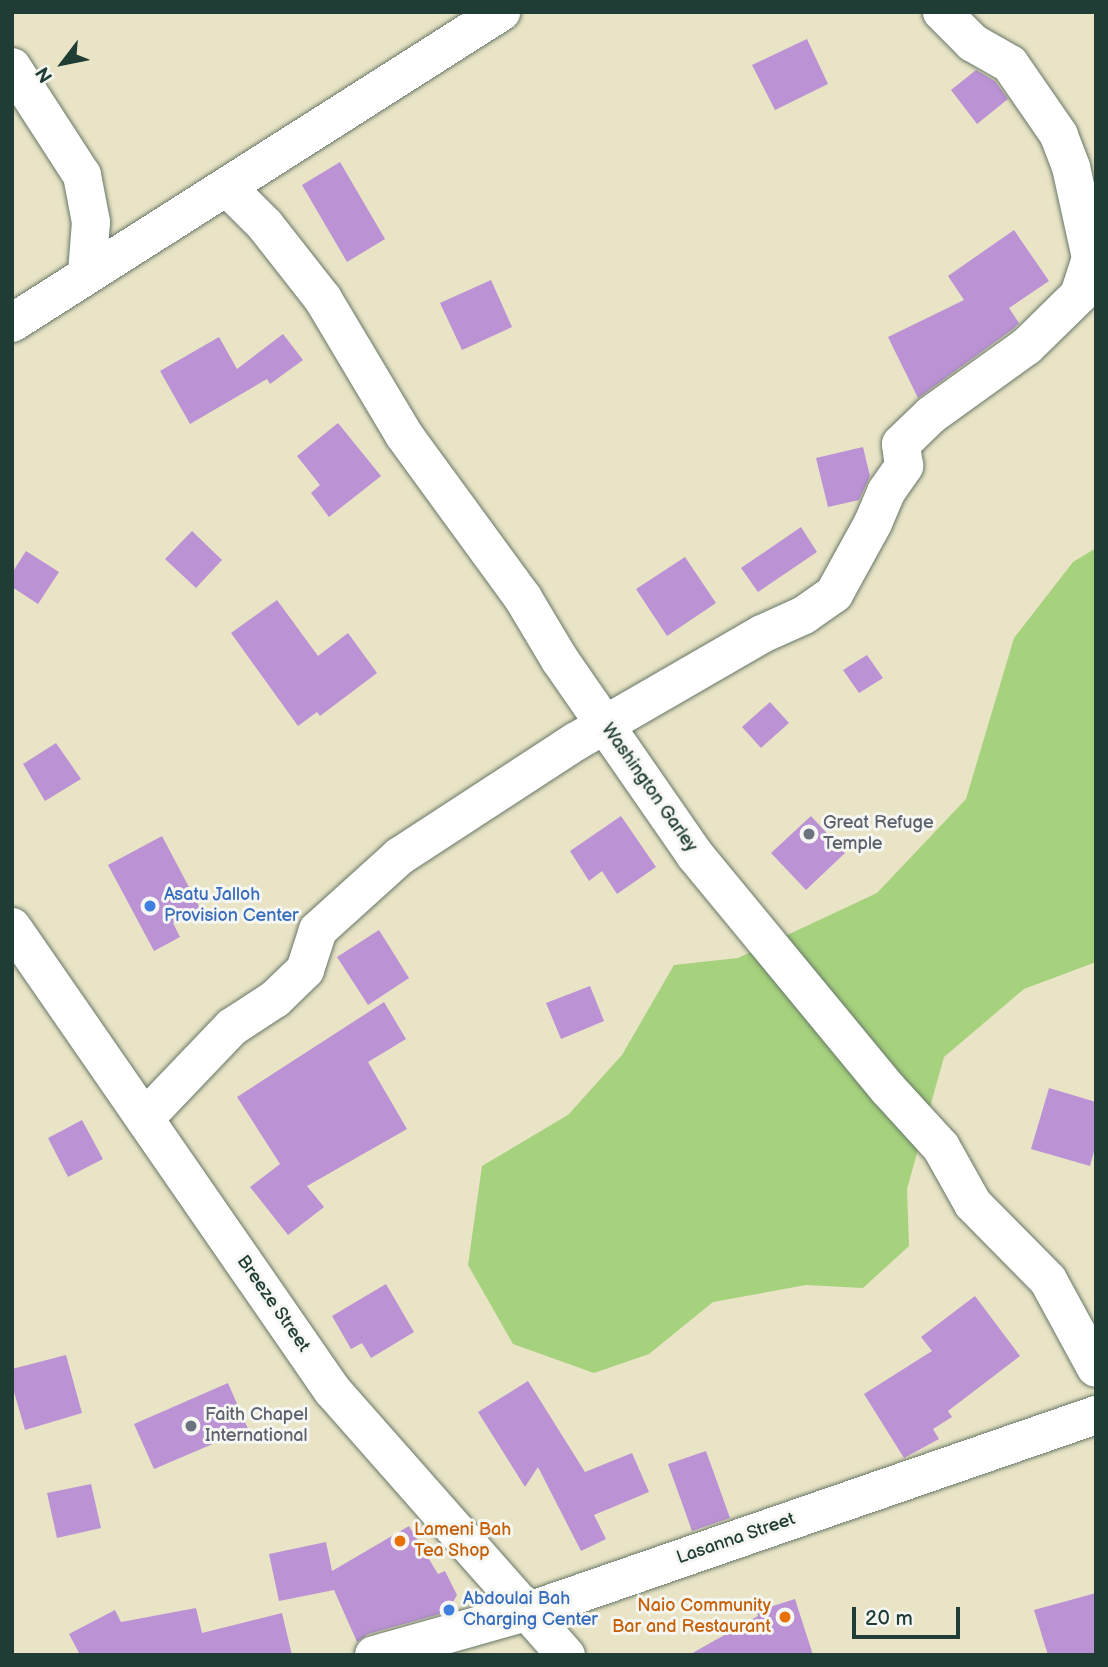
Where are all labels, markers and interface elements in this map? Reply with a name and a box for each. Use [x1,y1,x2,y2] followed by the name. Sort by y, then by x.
[28,28,98,98] north arrow
[31,62,58,87] text: N
[597,720,701,856] street label: Washington Garley
[823,813,934,856] place label: Great Refuge Temple
[801,826,817,842] marker: Great Refuge Temple
[164,885,299,928] place label: Asatu Jalloh Provision Center
[142,898,158,914] marker: Asatu Jalloh Provision Center
[232,1251,314,1357] street label: Breeze Street
[205,1405,308,1448] place label: Faith Chapel International
[183,1418,199,1434] marker: Faith Chapel International
[674,1509,798,1569] street label: Lasanna Street
[414,1520,511,1562] place label: Lameni Bah Tea Shop
[392,1533,408,1549] marker: Lameni Bah Tea Shop
[463,1589,598,1632] place label: Abdoulai Bah Charging Center
[856,1594,964,1638] scale bar
[612,1596,771,1638] place label: Naio Community Bar and Restaurant
[441,1602,457,1618] marker: Abdoulai Bah Charging Center
[865,1606,913,1631] text: 20 m
[777,1609,793,1625] marker: Naio Community Bar and Restaurant

